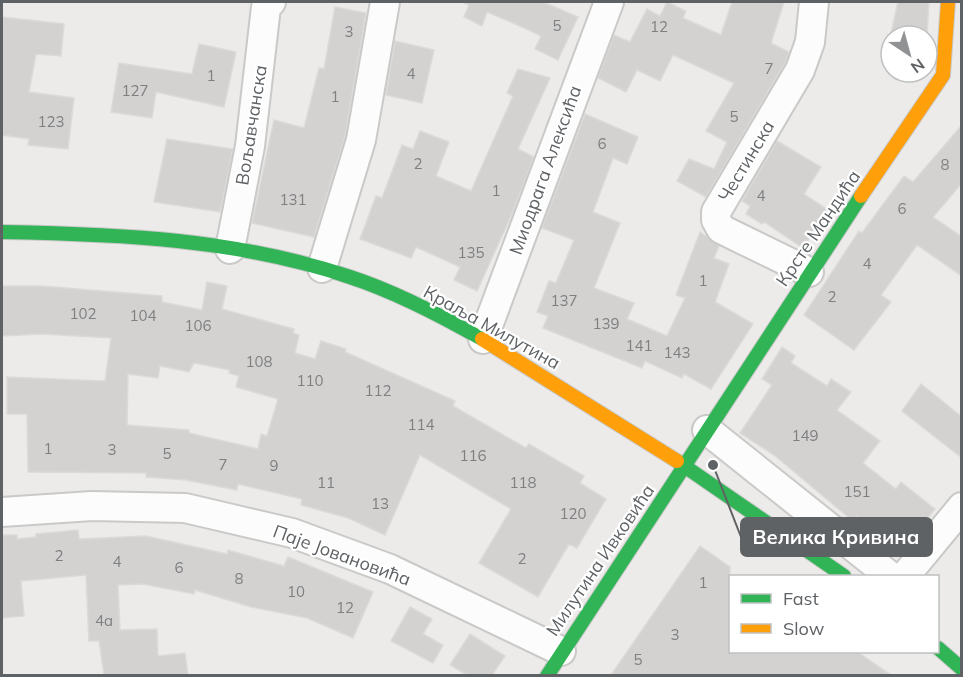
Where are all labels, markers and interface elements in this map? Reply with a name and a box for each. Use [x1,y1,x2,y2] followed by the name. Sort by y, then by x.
[552,16,562,35] house number: 5
[650,17,668,36] house number: 12
[344,22,354,41] house number: 3
[879,24,939,84] north arrow
[907,54,929,78] text: N
[764,59,774,78] house number: 7
[230,63,272,187] street label: Вољавчанска
[406,64,416,83] house number: 4
[206,66,216,85] house number: 1
[121,81,149,100] house number: 127
[504,82,586,258] street label: Миодрага Алексића
[330,87,340,106] house number: 1
[729,107,739,126] house number: 5
[37,112,65,131] house number: 123
[713,116,779,206] street label: Честинска
[597,134,607,153] house number: 6
[413,154,423,173] house number: 2
[940,155,950,174] house number: 8
[771,165,865,291] street label: Крсте Мандића
[491,181,501,200] house number: 1
[756,186,766,205] house number: 4
[279,190,307,209] house number: 131
[897,199,907,218] house number: 6
[457,243,485,262] house number: 135
[862,254,872,273] house number: 4
[698,271,708,290] house number: 1
[420,280,564,374] street label: Краља Милутина
[827,287,837,306] house number: 2
[550,291,578,310] house number: 137
[69,304,97,323] house number: 102
[129,306,157,325] house number: 104
[592,314,620,333] house number: 139
[184,316,212,335] house number: 106
[625,336,653,355] house number: 141
[663,343,691,362] house number: 143
[245,352,273,371] house number: 108
[296,371,324,390] house number: 110
[364,381,392,400] house number: 112
[407,415,435,434] house number: 114
[791,426,819,445] house number: 149
[43,439,53,458] house number: 1
[107,440,117,459] house number: 3
[162,444,172,463] house number: 5
[459,446,487,465] house number: 116
[218,455,228,474] house number: 7
[269,456,279,475] house number: 9
[317,473,335,492] house number: 11
[509,473,537,492] house number: 118
[541,480,659,640] street label: Милутина Ивковића
[843,482,871,501] house number: 151
[371,494,389,513] house number: 13
[559,504,587,523] house number: 120
[741,518,932,556] callout: Велика Кривина
[270,519,414,591] street label: Паје Јовановића
[753,524,919,549] text: Велика Кривина
[54,546,64,565] house number: 2
[517,549,527,568] house number: 2
[112,552,122,571] house number: 4
[174,558,184,577] house number: 6
[234,569,244,588] house number: 8
[698,573,708,592] house number: 1
[729,575,939,653] legend
[287,582,305,601] house number: 10
[783,587,819,610] text: Fast
[336,598,354,617] house number: 12
[95,611,113,630] house number: 4a
[783,617,825,640] text: Slow
[670,625,680,644] house number: 3
[633,650,643,669] house number: 5

